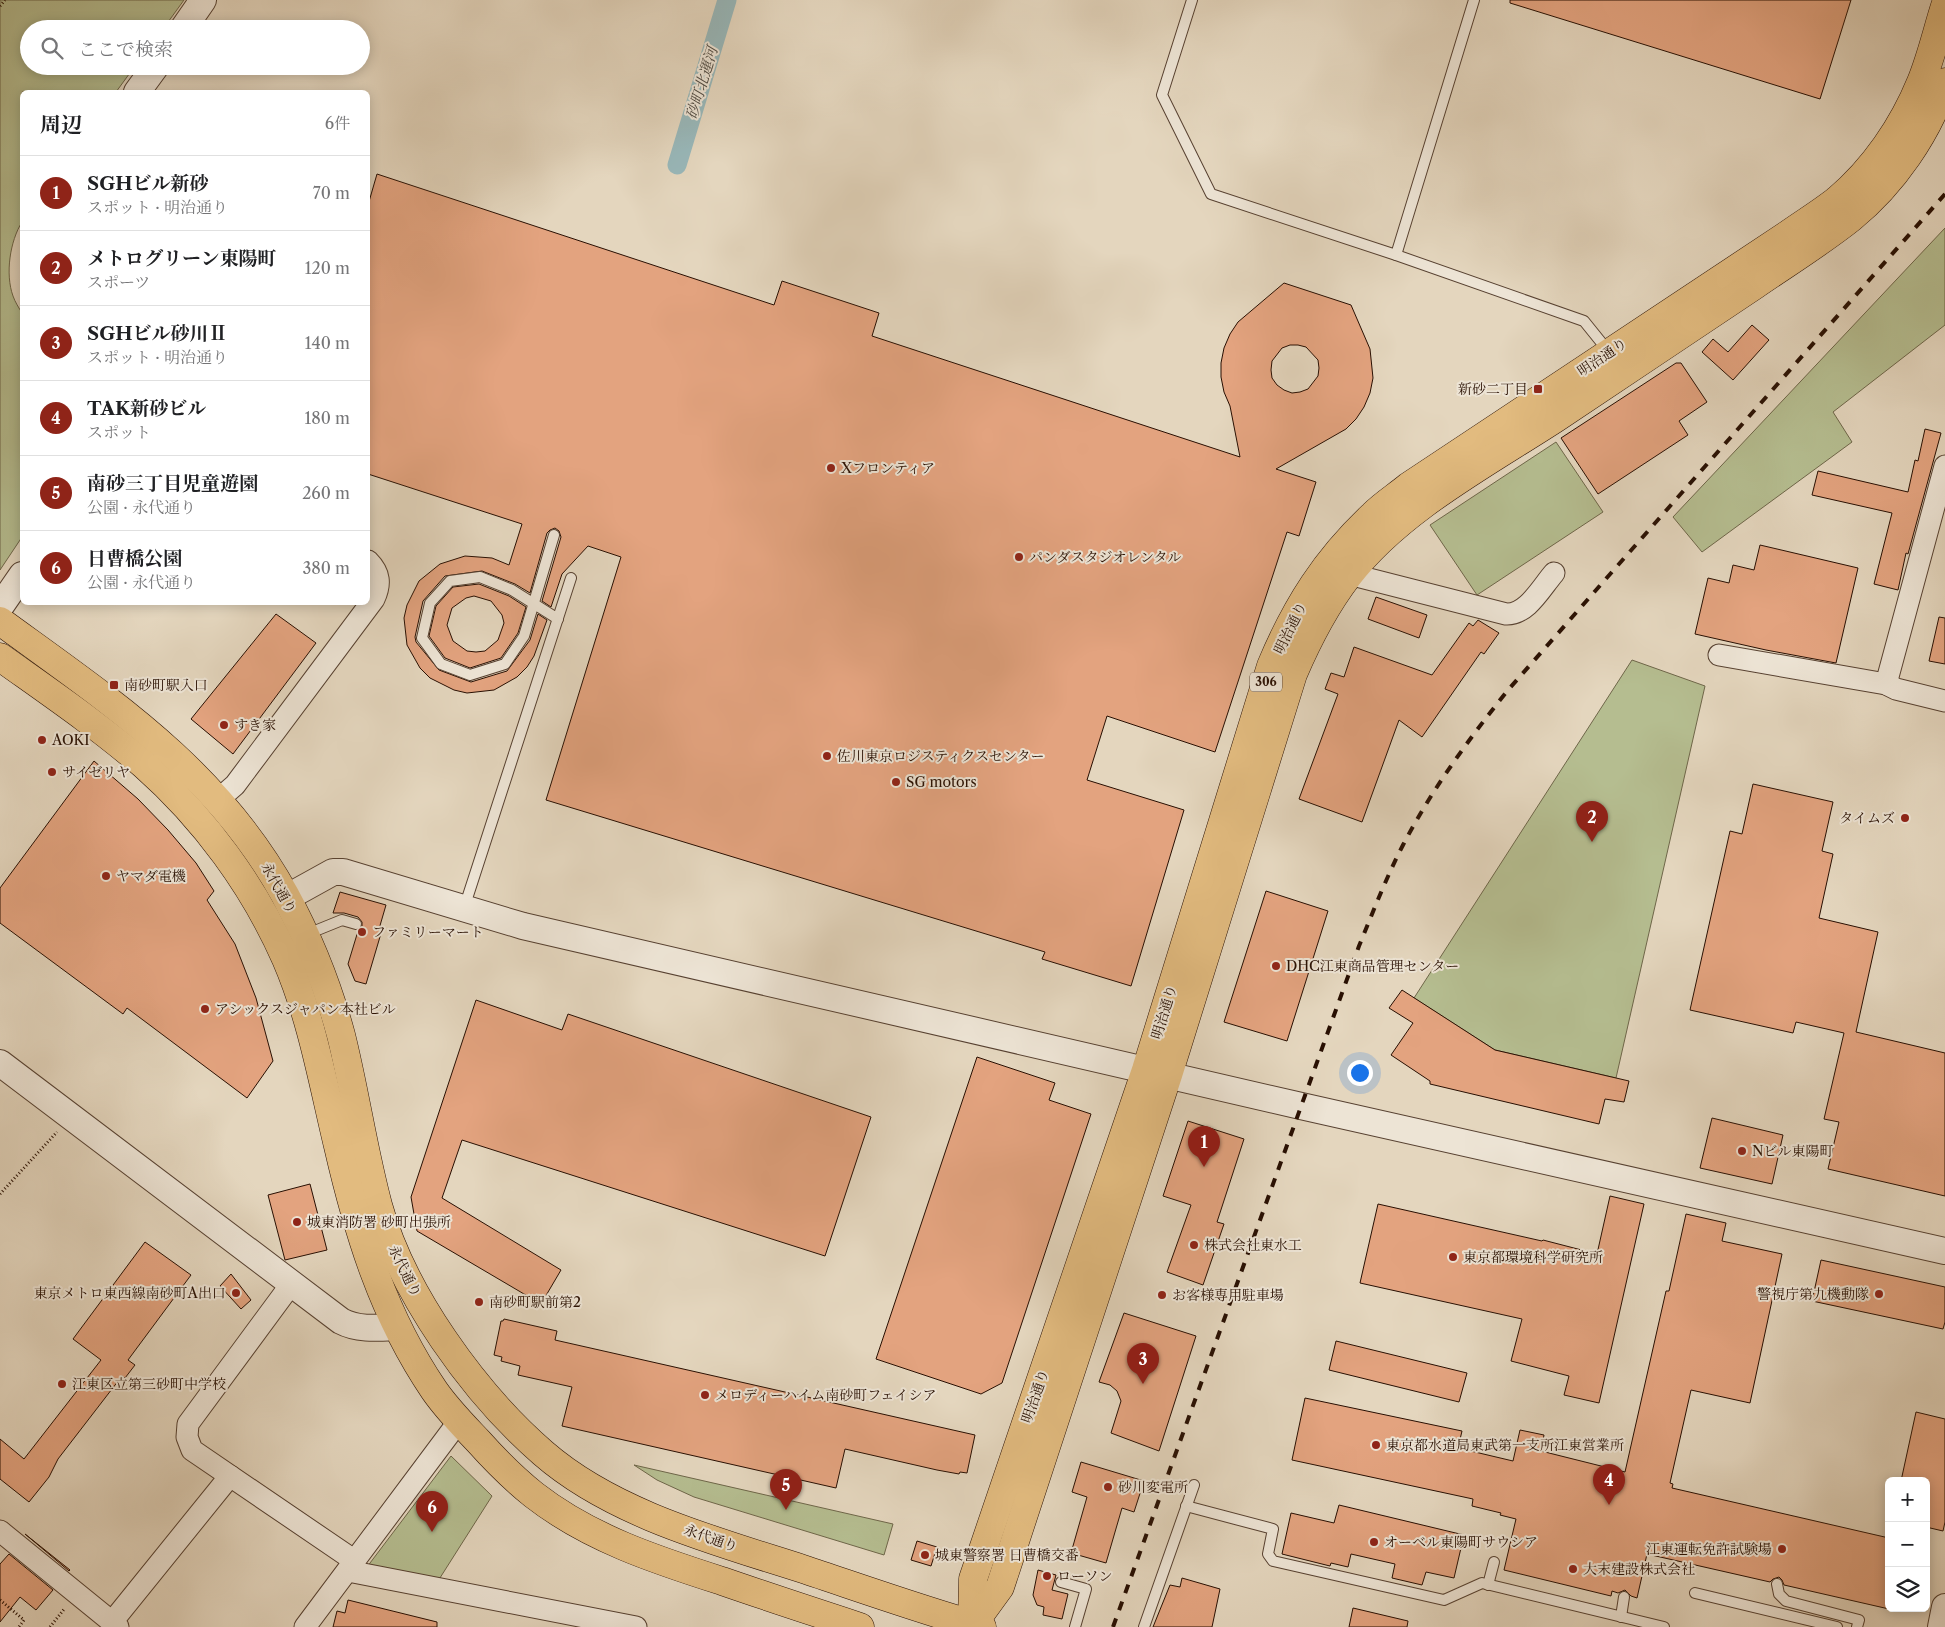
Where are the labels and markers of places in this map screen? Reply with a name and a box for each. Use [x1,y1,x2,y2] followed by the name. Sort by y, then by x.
[1458,380,1528,398] place label: 新砂二丁目
[1532,383,1544,395] marker: 新砂二丁目
[840,459,935,477] place label: Xフロンティア
[825,462,837,474] marker: Xフロンティア
[1029,548,1182,566] place label: パンダスタジオレンタル
[1013,551,1025,563] marker: パンダスタジオレンタル
[124,676,208,694] place label: 南砂町駅入口
[108,679,120,691] marker: 南砂町駅入口
[234,716,276,734] place label: すき家
[218,719,230,731] marker: すき家
[51,731,90,749] place label: AOKI
[36,734,48,746] marker: AOKI
[837,747,1044,765] place label: 佐川東京ロジスティクスセンター
[821,750,833,762] marker: 佐川東京ロジスティクスセンター
[62,763,130,781] place label: サイゼリヤ
[46,766,58,778] marker: サイゼリヤ
[906,773,977,791] place label: SG motors
[890,776,902,788] marker: SG motors
[1576,801,1608,842] pin: 2
[1839,809,1895,827] place label: タイムズ
[1899,812,1911,824] marker: タイムズ
[116,867,186,885] place label: ヤマダ電機
[100,870,112,882] marker: ヤマダ電機
[372,923,484,941] place label: ファミリーマート
[356,926,368,938] marker: ファミリーマート
[1286,957,1459,975] place label: DHC江東商品管理センター
[1270,960,1282,972] marker: DHC江東商品管理センター
[215,1000,396,1018] place label: アシックスジャパン本社ビル
[199,1003,211,1015] marker: アシックスジャパン本社ビル
[1188,1126,1220,1167] pin: 1
[1752,1142,1834,1160] place label: Nビル東陽町
[1736,1145,1748,1157] marker: Nビル東陽町
[307,1213,451,1231] place label: 城東消防署 砂町出張所
[291,1216,303,1228] marker: 城東消防署 砂町出張所
[1204,1236,1302,1254] place label: 株式会社東水工
[1188,1239,1200,1251] marker: 株式会社東水工
[1463,1248,1603,1266] place label: 東京都環境科学研究所
[1447,1251,1459,1263] marker: 東京都環境科学研究所
[34,1284,226,1302] place label: 東京メトロ東西線南砂町A出口
[1757,1285,1869,1303] place label: 警視庁第九機動隊
[1172,1286,1284,1304] place label: お客様専用駐車場
[230,1287,242,1299] marker: 東京メトロ東西線南砂町A出口
[1873,1288,1885,1300] marker: 警視庁第九機動隊
[1156,1289,1168,1301] marker: お客様専用駐車場
[489,1293,581,1311] place label: 南砂町駅前第2
[473,1296,485,1308] marker: 南砂町駅前第2
[1127,1343,1159,1384] pin: 3
[72,1375,226,1393] place label: 江東区立第三砂町中学校
[56,1378,68,1390] marker: 江東区立第三砂町中学校
[715,1386,936,1404] place label: メロディーハイム南砂町フェイシア
[699,1389,711,1401] marker: メロディーハイム南砂町フェイシア
[1386,1436,1624,1454] place label: 東京都水道局東武第一支所江東営業所
[1370,1439,1382,1451] marker: 東京都水道局東武第一支所江東営業所
[1593,1464,1625,1505] pin: 4
[770,1469,802,1510] pin: 5
[1118,1478,1188,1496] place label: 砂川変電所
[1102,1481,1114,1493] marker: 砂川変電所
[416,1491,448,1532] pin: 6
[1384,1533,1538,1551] place label: オーベル東陽町サウシア
[1368,1536,1380,1548] marker: オーベル東陽町サウシア
[1646,1540,1772,1558] place label: 江東運転免許試験場
[1776,1543,1788,1555] marker: 江東運転免許試験場
[935,1546,1079,1564] place label: 城東警察署 日曹橋交番
[919,1549,931,1561] marker: 城東警察署 日曹橋交番
[1583,1560,1695,1578] place label: 大末建設株式会社
[1567,1563,1579,1575] marker: 大末建設株式会社
[1057,1567,1112,1585] place label: ローソン
[1041,1570,1053,1582] marker: ローソン

